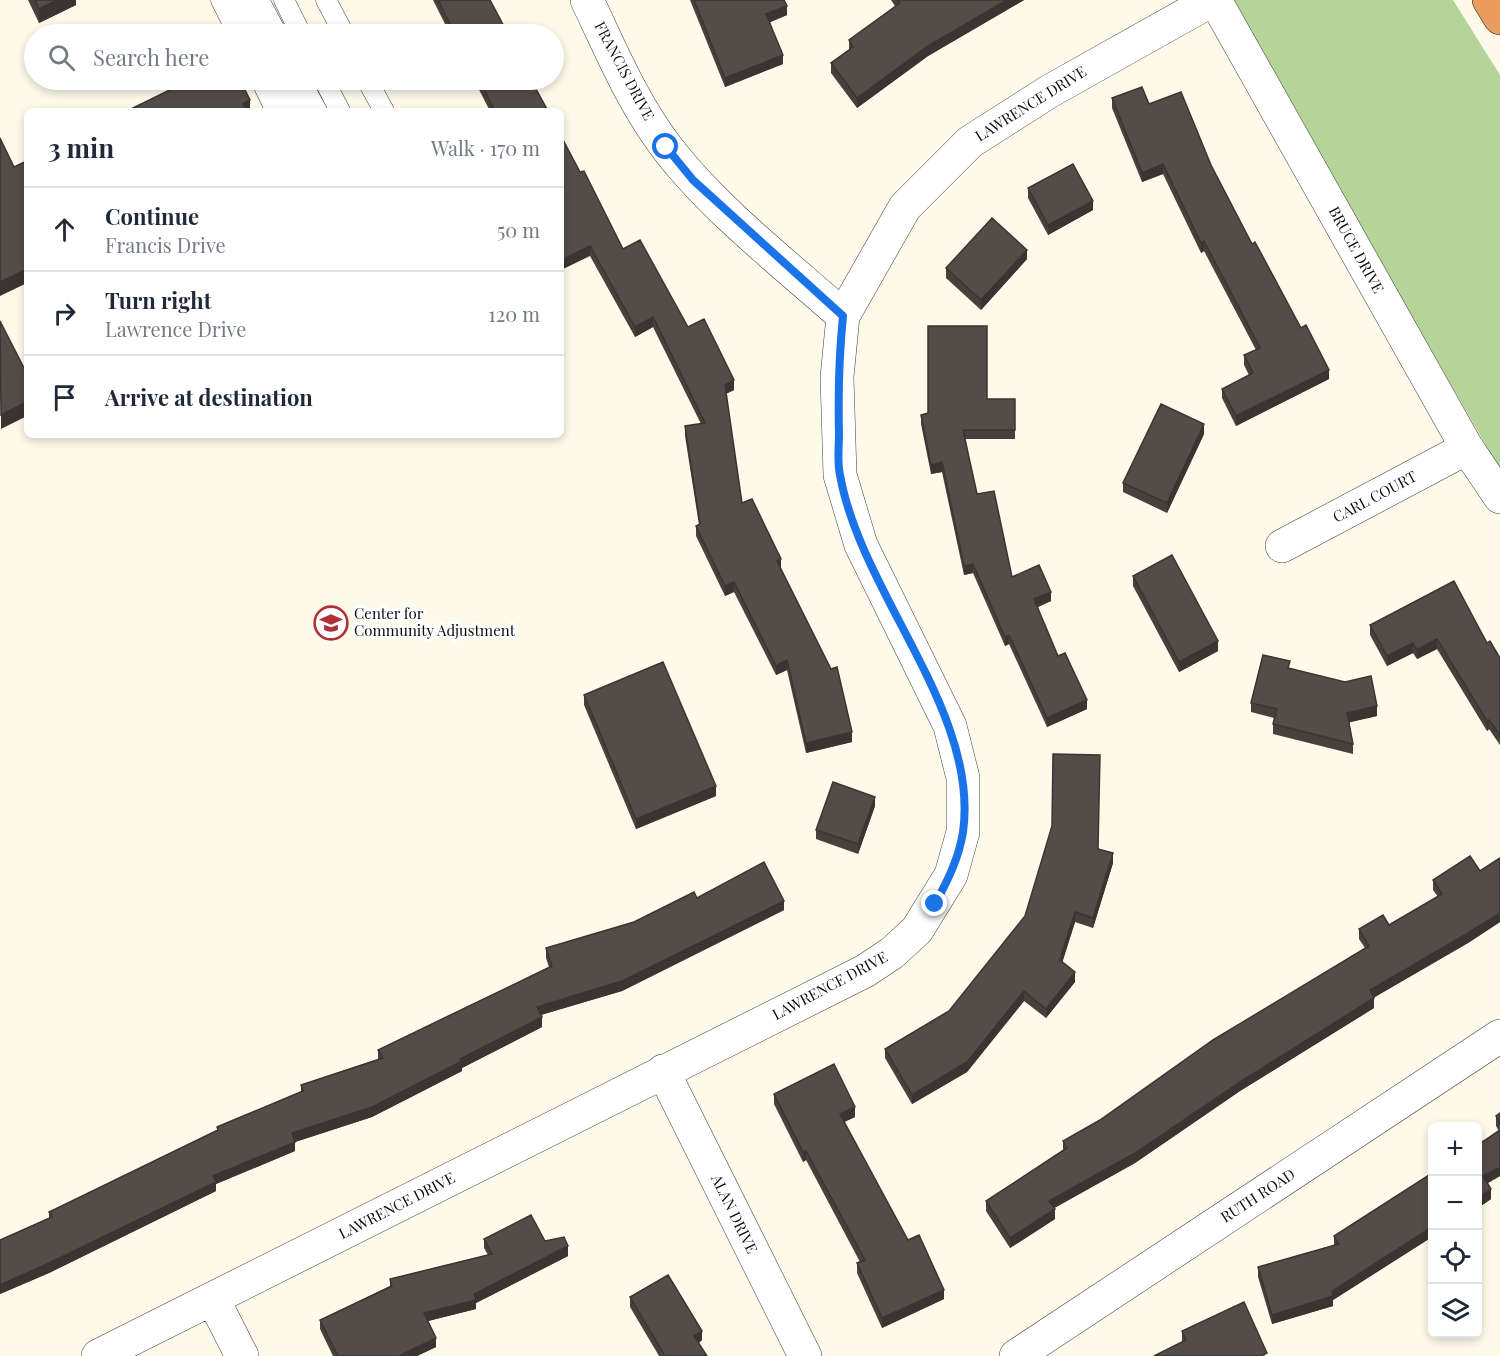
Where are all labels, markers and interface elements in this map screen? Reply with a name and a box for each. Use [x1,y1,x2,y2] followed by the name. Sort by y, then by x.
[590,18,659,123] street label: FRANCIS DRIVE
[24,24,564,90] search box
[45,41,78,74] icon: search
[93,42,209,72] text: Search here
[971,61,1090,145] street label: LAWRENCE DRIVE
[48,130,114,165] text: 3 min
[652,133,678,159] route start
[431,134,540,161] text: Walk · 170 m
[105,201,199,231] text: Continue
[1325,203,1389,296] street label: BRUCE DRIVE
[48,213,81,246] icon: ahead
[497,216,540,243] text: 50 m
[105,231,226,258] text: Francis Drive
[105,285,211,315] text: Turn right
[48,297,81,330] icon: right
[488,300,540,327] text: 120 m
[105,315,246,342] text: Lawrence Drive
[48,381,81,414] icon: arrive
[105,382,313,412] text: Arrive at destination
[1329,466,1420,527] street label: CARL COURT
[354,603,516,640] place label: Center for Community Adjustment
[313,605,349,641] school or university icon: Center for Community Adjustment
[921,890,947,916] route end
[768,946,891,1024] street label: LAWRENCE DRIVE
[1428,1122,1482,1338] map controls
[1428,1122,1482,1176] button: +
[1216,1164,1299,1227] street label: RUTH ROAD
[335,1167,458,1243] street label: LAWRENCE DRIVE
[707,1170,763,1256] street label: ALAN DRIVE
[1428,1176,1482,1230] button: −
[1428,1230,1482,1284] button: locate
[1428,1284,1482,1338] button: layers

